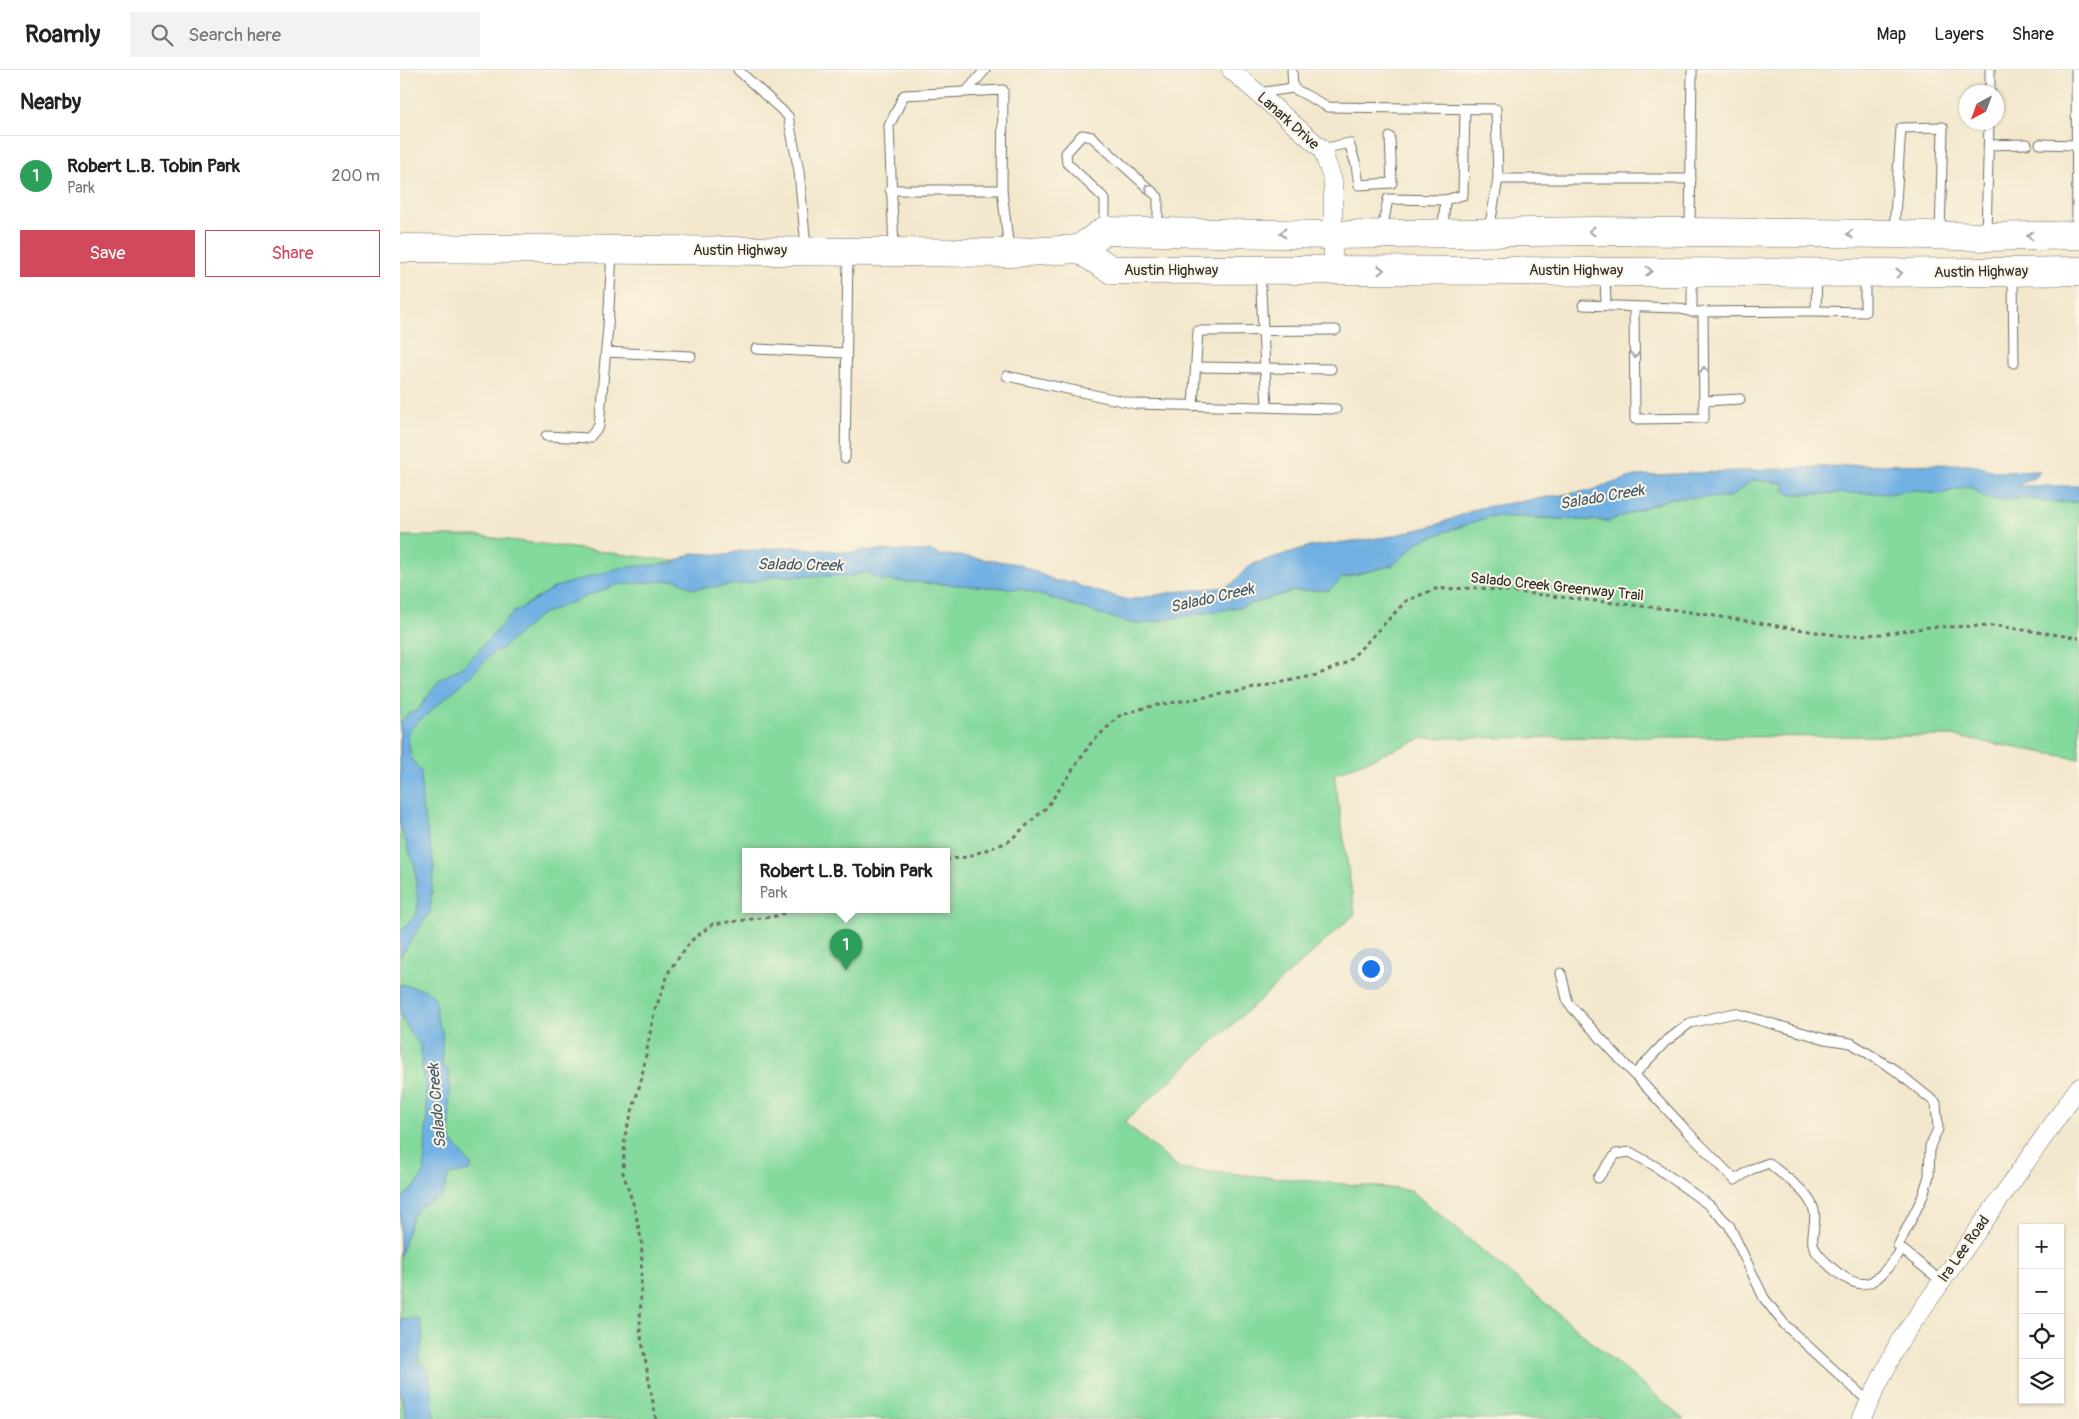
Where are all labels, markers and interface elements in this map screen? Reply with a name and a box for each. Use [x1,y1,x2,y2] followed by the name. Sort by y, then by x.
[130,12,480,57] search box
[25,20,100,49] text: Roamly
[148,21,176,49] icon: search
[188,23,281,47] text: Search here
[1877,23,1906,46] text: Map
[1934,23,1984,46] text: Layers
[2012,23,2054,46] text: Share
[1959,85,2004,130] north arrow
[1253,88,1324,154] street label: Lanark Drive
[20,89,81,116] text: Nearby
[67,154,240,178] text: Robert L.B. Tobin Park
[33,166,39,186] text: 1
[332,166,380,186] text: 200 m
[67,178,95,198] text: Park
[1144,184,1153,193] one-way arrow
[1587,226,1595,236] one-way arrow
[1279,228,1286,238] one-way arrow
[1846,229,1854,239] one-way arrow
[20,230,195,277] button: Save
[205,230,380,277] button: Share
[2026,231,2034,241] one-way arrow
[693,241,788,260] street label: Austin Highway
[1124,261,1219,280] street label: Austin Highway
[1529,261,1624,280] street label: Austin Highway
[1934,262,2029,282] street label: Austin Highway
[1378,265,1386,275] one-way arrow
[1646,266,1653,276] one-way arrow
[1896,268,1903,278] one-way arrow
[1629,352,1640,360] one-way arrow
[1699,366,1709,374] one-way arrow
[1558,480,1647,514] water label: Salado Creek
[757,554,844,576] water label: Salado Creek
[1469,568,1645,606] street label: Salado Creek Greenway Trail
[1168,578,1257,617] water label: Salado Creek
[742,848,950,913] popup
[760,859,932,883] text: Robert L.B. Tobin Park
[760,883,788,903] text: Park
[830,929,862,970] pin: 1
[1358,956,1384,982] your location
[423,1061,451,1149] water label: Salado Creek
[1934,1212,1994,1286] street label: Ira Lee Road
[2019,1224,2064,1404] map controls
[2019,1224,2064,1269] button: +
[2019,1269,2064,1314] button: −
[2019,1314,2064,1359] button: locate
[2019,1359,2064,1404] button: layers

